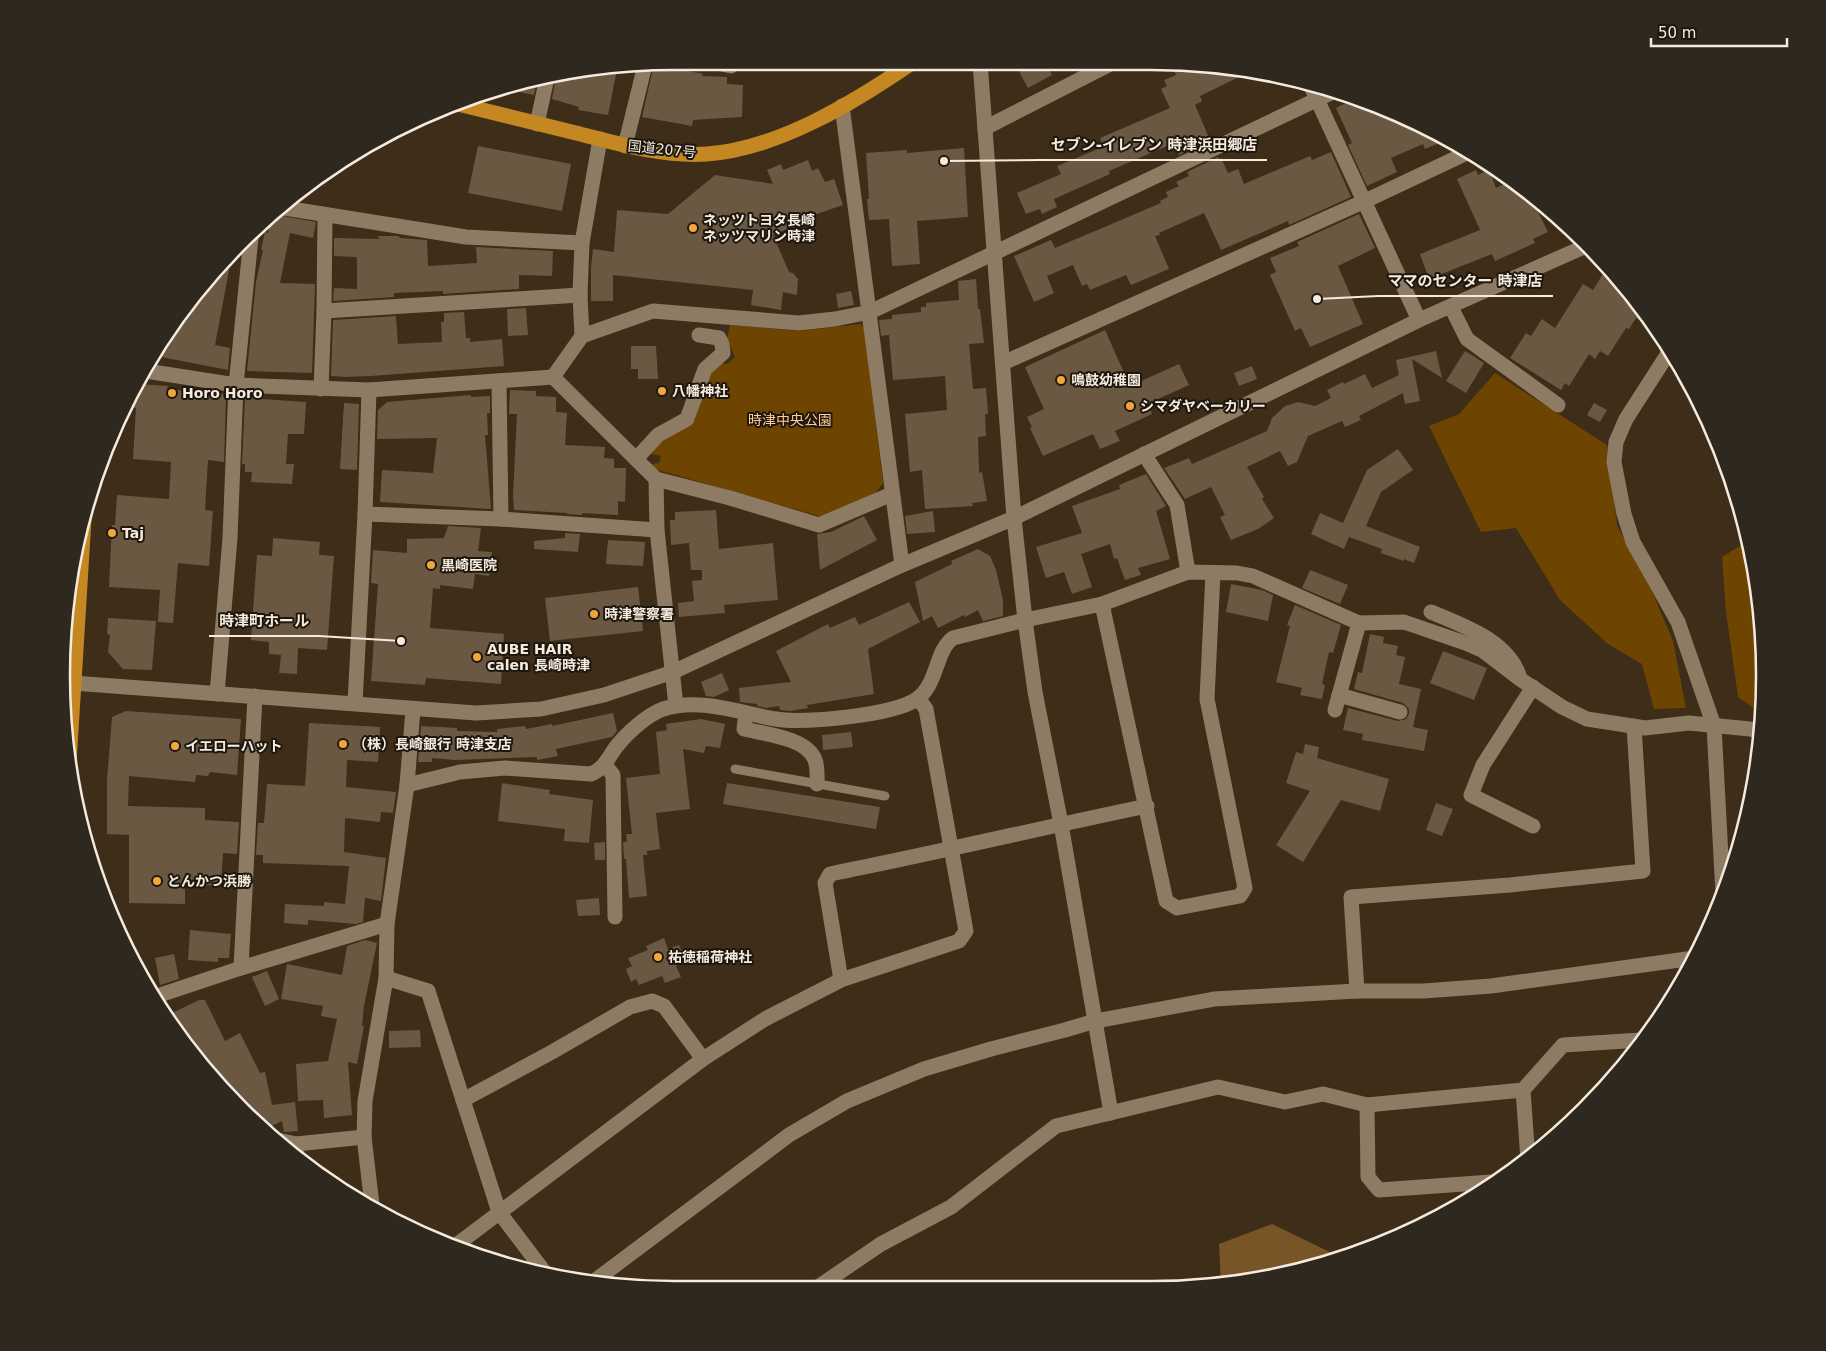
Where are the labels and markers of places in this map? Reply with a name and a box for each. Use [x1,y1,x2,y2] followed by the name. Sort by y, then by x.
[1041,130,1267,160] callout: セブン-イレブン 時津浜田郷店
[703,212,815,244] place label: ネッツトヨタ長崎 ネッツマリン時津
[687,222,699,234] marker: ネッツトヨタ長崎 ネッツマリン時津
[1378,266,1553,296] callout: ママのセンター 時津店
[1071,372,1141,388] place label: 鳴鼓幼稚園
[1055,374,1067,386] marker: 鳴鼓幼稚園
[672,383,728,399] place label: 八幡神社
[182,385,263,401] place label: Horo Horo
[656,385,668,397] marker: 八幡神社
[166,387,178,399] marker: Horo Horo
[1140,398,1266,414] place label: シマダヤベーカリー
[1124,400,1136,412] marker: シマダヤベーカリー
[122,525,144,541] place label: Taj
[106,527,118,539] marker: Taj
[441,557,497,573] place label: 黒崎医院
[425,559,437,571] marker: 黒崎医院
[209,606,319,636] callout: 時津町ホール
[604,606,674,622] place label: 時津警察署
[588,608,600,620] marker: 時津警察署
[487,641,590,673] place label: AUBE HAIR calen 長崎時津
[471,651,483,663] marker: AUBE HAIR calen 長崎時津
[353,736,512,752] place label: （株）長崎銀行 時津支店
[185,738,283,754] place label: イエローハット
[337,738,349,750] marker: （株）長崎銀行 時津支店
[169,740,181,752] marker: イエローハット
[167,873,252,889] place label: とんかつ浜勝
[151,875,163,887] marker: とんかつ浜勝
[668,949,752,965] place label: 祐徳稲荷神社
[652,951,664,963] marker: 祐徳稲荷神社

